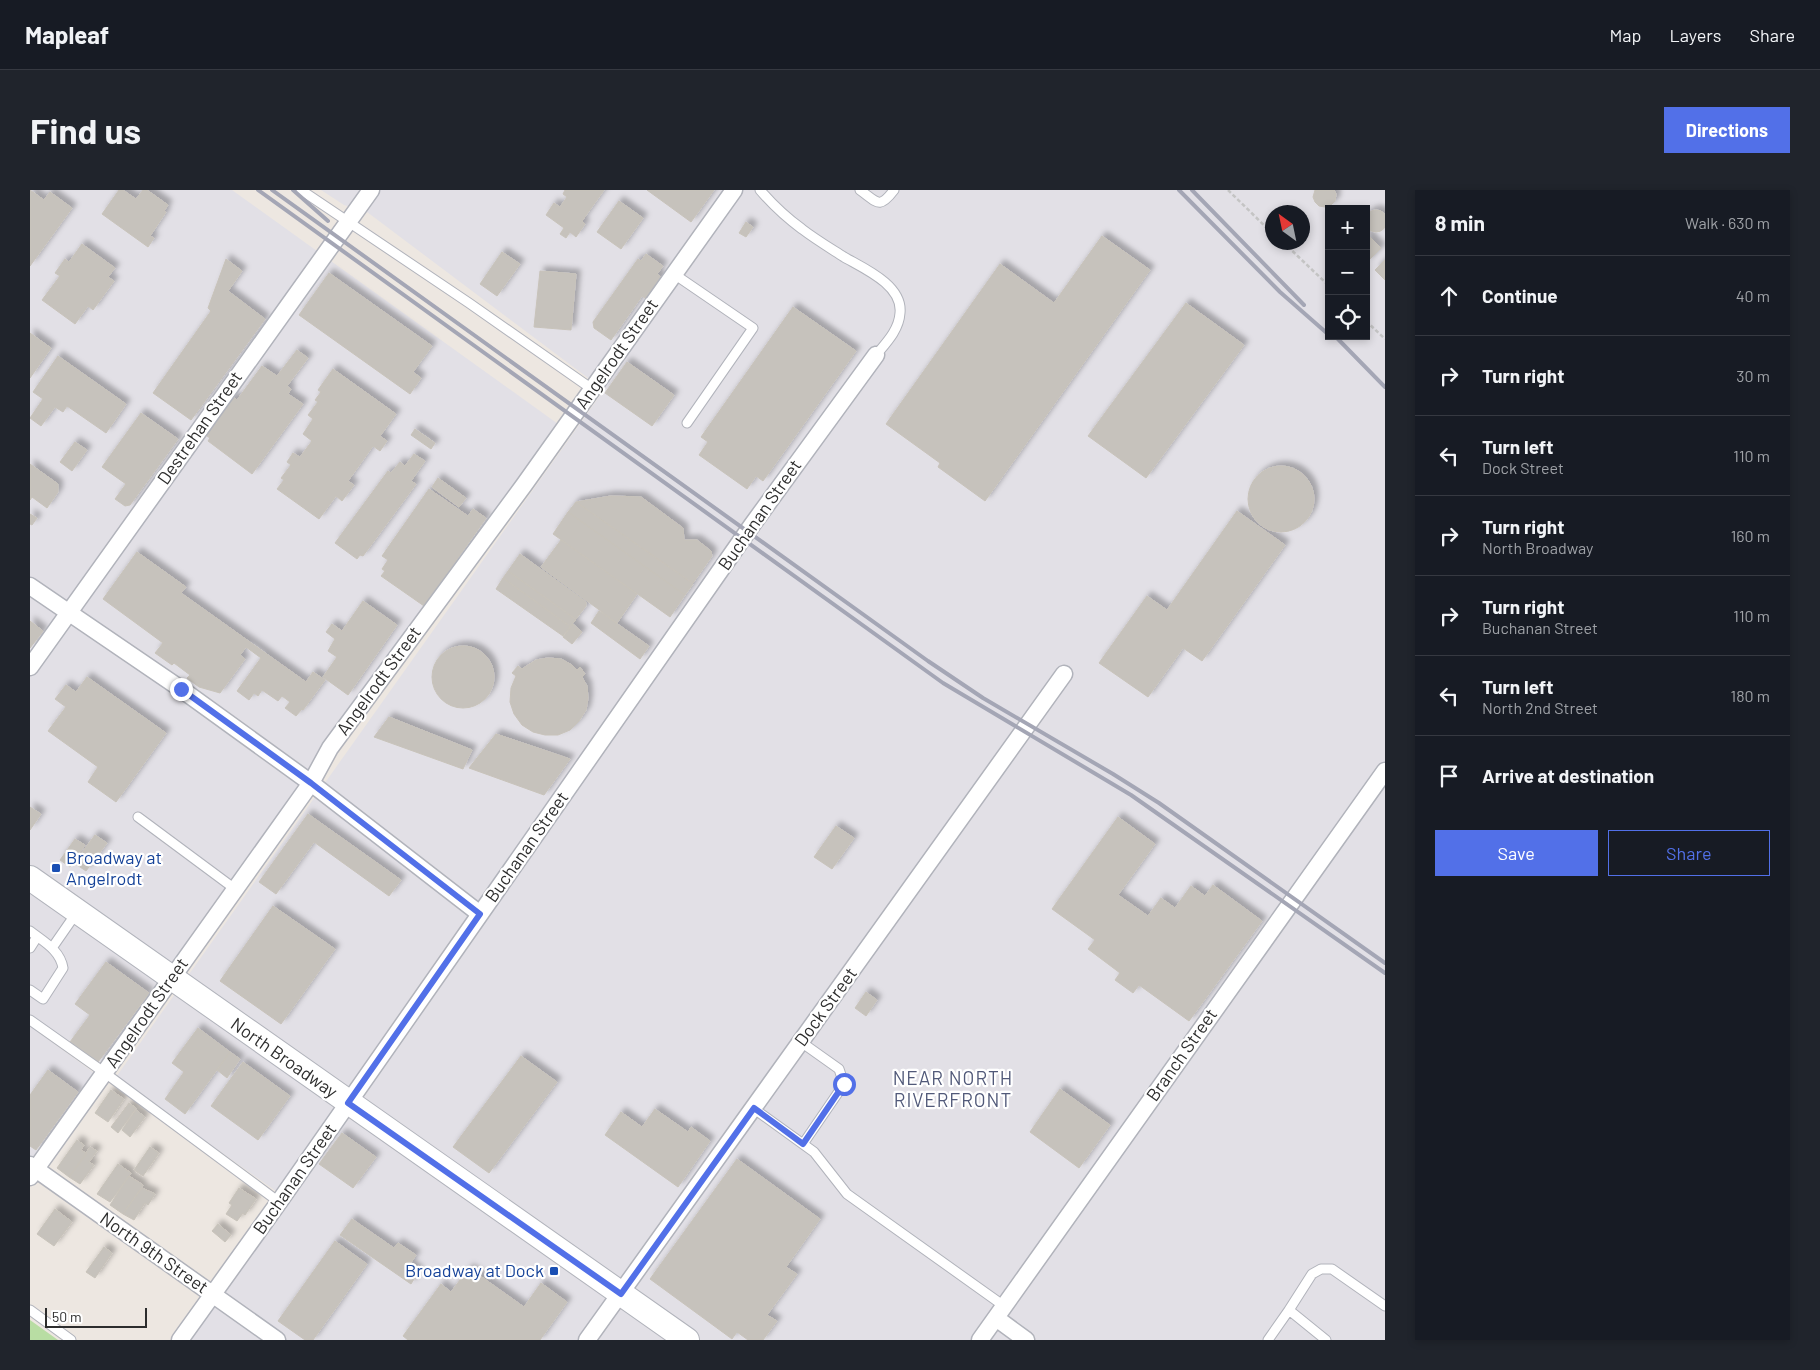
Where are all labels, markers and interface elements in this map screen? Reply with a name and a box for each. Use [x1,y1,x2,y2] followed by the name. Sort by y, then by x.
[25,20,109,49] text: Mapleaf
[1609,24,1641,46] text: Map
[1669,24,1722,46] text: Layers
[1750,24,1795,46] text: Share
[1664,107,1790,153] button: Directions
[30,109,141,151] text: Find us
[1265,205,1310,250] north arrow
[1325,205,1370,340] map controls
[1325,205,1370,250] button: +
[1435,210,1485,235] text: 8 min
[1685,213,1770,232] text: Walk · 630 m
[1325,250,1370,295] button: −
[1435,282,1463,310] icon: ahead
[1482,284,1558,307] text: Continue
[1736,286,1770,305] text: 40 m
[570,294,662,413] street label: Angelrodt Street
[1325,295,1370,340] button: locate
[1435,362,1463,390] icon: right
[1482,364,1564,387] text: Turn right
[1736,366,1770,385] text: 30 m
[152,367,246,488] street label: Destrehan Street
[1482,435,1553,458] text: Turn left
[1435,442,1463,470] icon: left
[1733,446,1770,465] text: 110 m
[713,455,806,574] street label: Buchanan Street
[1482,458,1564,477] text: Dock Street
[1482,515,1564,538] text: Turn right
[1435,522,1463,550] icon: right
[1731,526,1770,545] text: 160 m
[1482,538,1593,557] text: North Broadway
[1482,595,1564,618] text: Turn right
[1435,602,1463,630] icon: right
[1733,606,1770,625] text: 110 m
[1482,618,1598,637] text: Buchanan Street
[331,622,425,739] street label: Angelrodt Street
[1482,675,1553,698] text: Turn left
[170,678,193,701] route end
[1435,682,1463,710] icon: left
[1731,686,1770,705] text: 180 m
[1482,698,1598,717] text: North 2nd Street
[1435,762,1463,790] icon: arrive
[1482,764,1654,787] text: Arrive at destination
[480,787,573,906] street label: Buchanan Street
[1435,830,1598,876] button: Save
[1608,830,1770,876] button: Share
[66,846,162,889] place label: Broadway at Angelrodt
[50,862,62,874] marker: Broadway at Angelrodt
[100,953,192,1072] street label: Angelrodt Street
[789,963,861,1050] street label: Dock Street
[1141,1004,1221,1105] street label: Branch Street
[227,1012,342,1102] street label: North Broadway
[893,1066,1013,1111] district label: NEAR NORTH RIVERFRONT
[833,1073,856,1096] route start
[248,1119,341,1238] street label: Buchanan Street
[96,1207,213,1298] street label: North 9th Street
[405,1259,544,1281] place label: Broadway at Dock
[548,1265,560,1277] marker: Broadway at Dock
[45,1305,148,1328] scale bar
[52,1308,81,1325] text: 50 m

